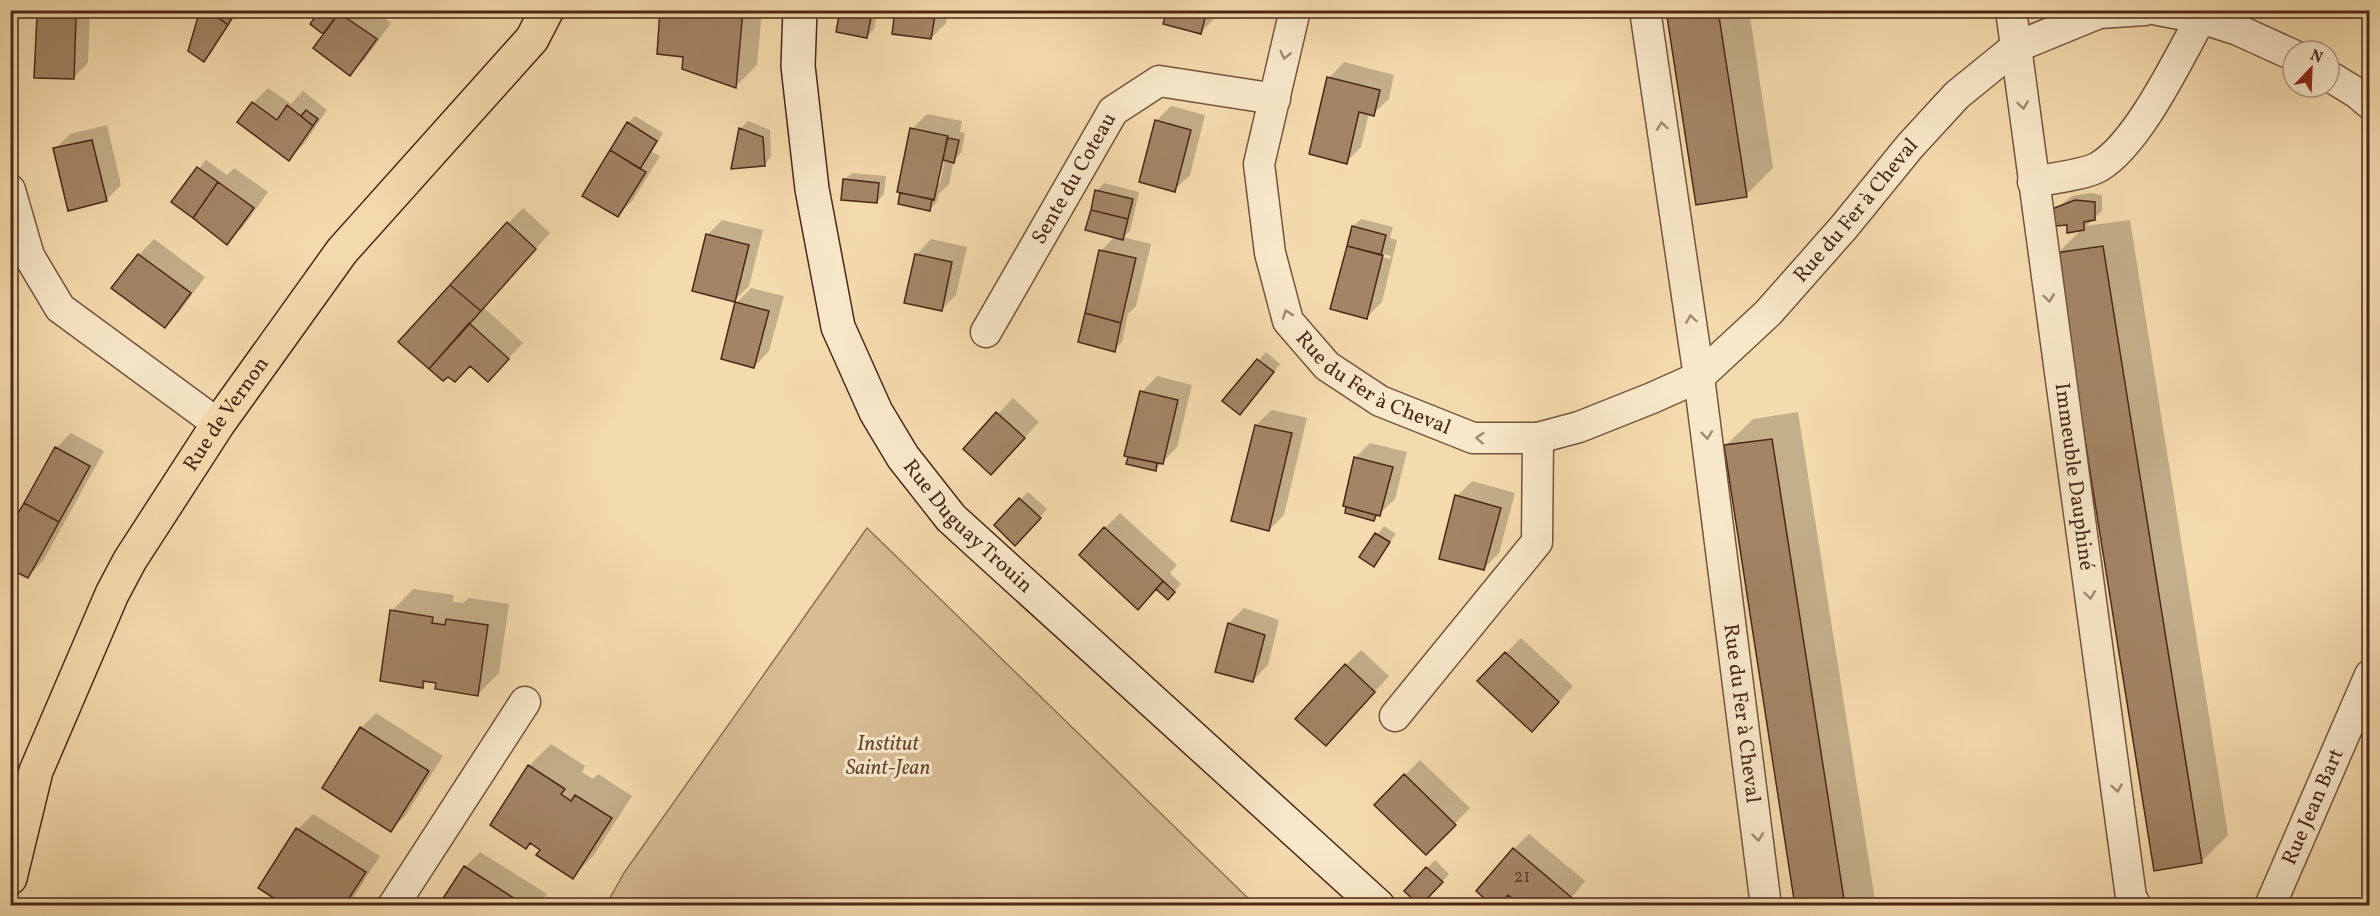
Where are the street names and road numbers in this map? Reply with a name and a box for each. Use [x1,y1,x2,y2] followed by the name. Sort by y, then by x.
[1025,107,1124,250] street label: Sente du Coteau
[1787,132,1925,289] street label: Rue du Fer à Cheval
[1289,325,1455,442] street label: Rue du Fer à Cheval
[177,351,276,477] street label: Rue de Vernon
[2047,381,2101,572] street label: Immeuble Dauphiné
[896,453,1039,600] street label: Rue Duguay Trouin
[1716,622,1767,805] street label: Rue du Fer à Cheval
[2275,744,2351,870] street label: Rue Jean Bart

